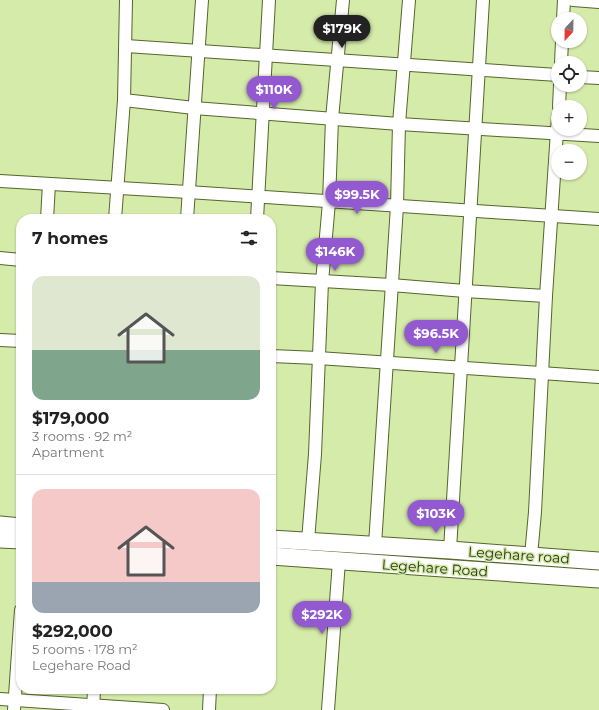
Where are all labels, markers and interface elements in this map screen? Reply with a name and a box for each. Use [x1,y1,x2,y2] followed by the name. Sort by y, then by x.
[551,12,587,48] north arrow
[551,12,587,180] map controls
[314,15,370,49] pin: $179K
[322,20,362,36] text: $179K
[551,56,587,92] button: locate
[246,76,302,110] pin: $110K
[256,81,292,97] text: $110K
[551,100,587,136] button: +
[551,144,587,180] button: −
[324,181,390,215] pin: $99.5K
[334,186,380,202] text: $99.5K
[238,227,260,249] icon: filters
[32,228,108,248] text: 7 homes
[307,238,363,272] pin: $146K
[315,243,355,259] text: $146K
[110,302,182,374] icon: home
[403,320,469,354] pin: $96.5K
[413,325,459,341] text: $96.5K
[32,408,109,428] text: $179,000
[32,428,132,444] text: 3 rooms · 92 m²
[32,444,104,460] text: Apartment
[408,500,464,534] pin: $103K
[416,505,456,521] text: $103K
[110,515,182,587] icon: home
[468,542,570,568] street label: Legehare road
[381,555,489,581] street label: Legehare Road
[294,601,350,635] pin: $292K
[301,606,343,622] text: $292K
[32,621,113,641] text: $292,000
[32,641,138,657] text: 5 rooms · 178 m²
[32,657,131,673] text: Legehare Road

